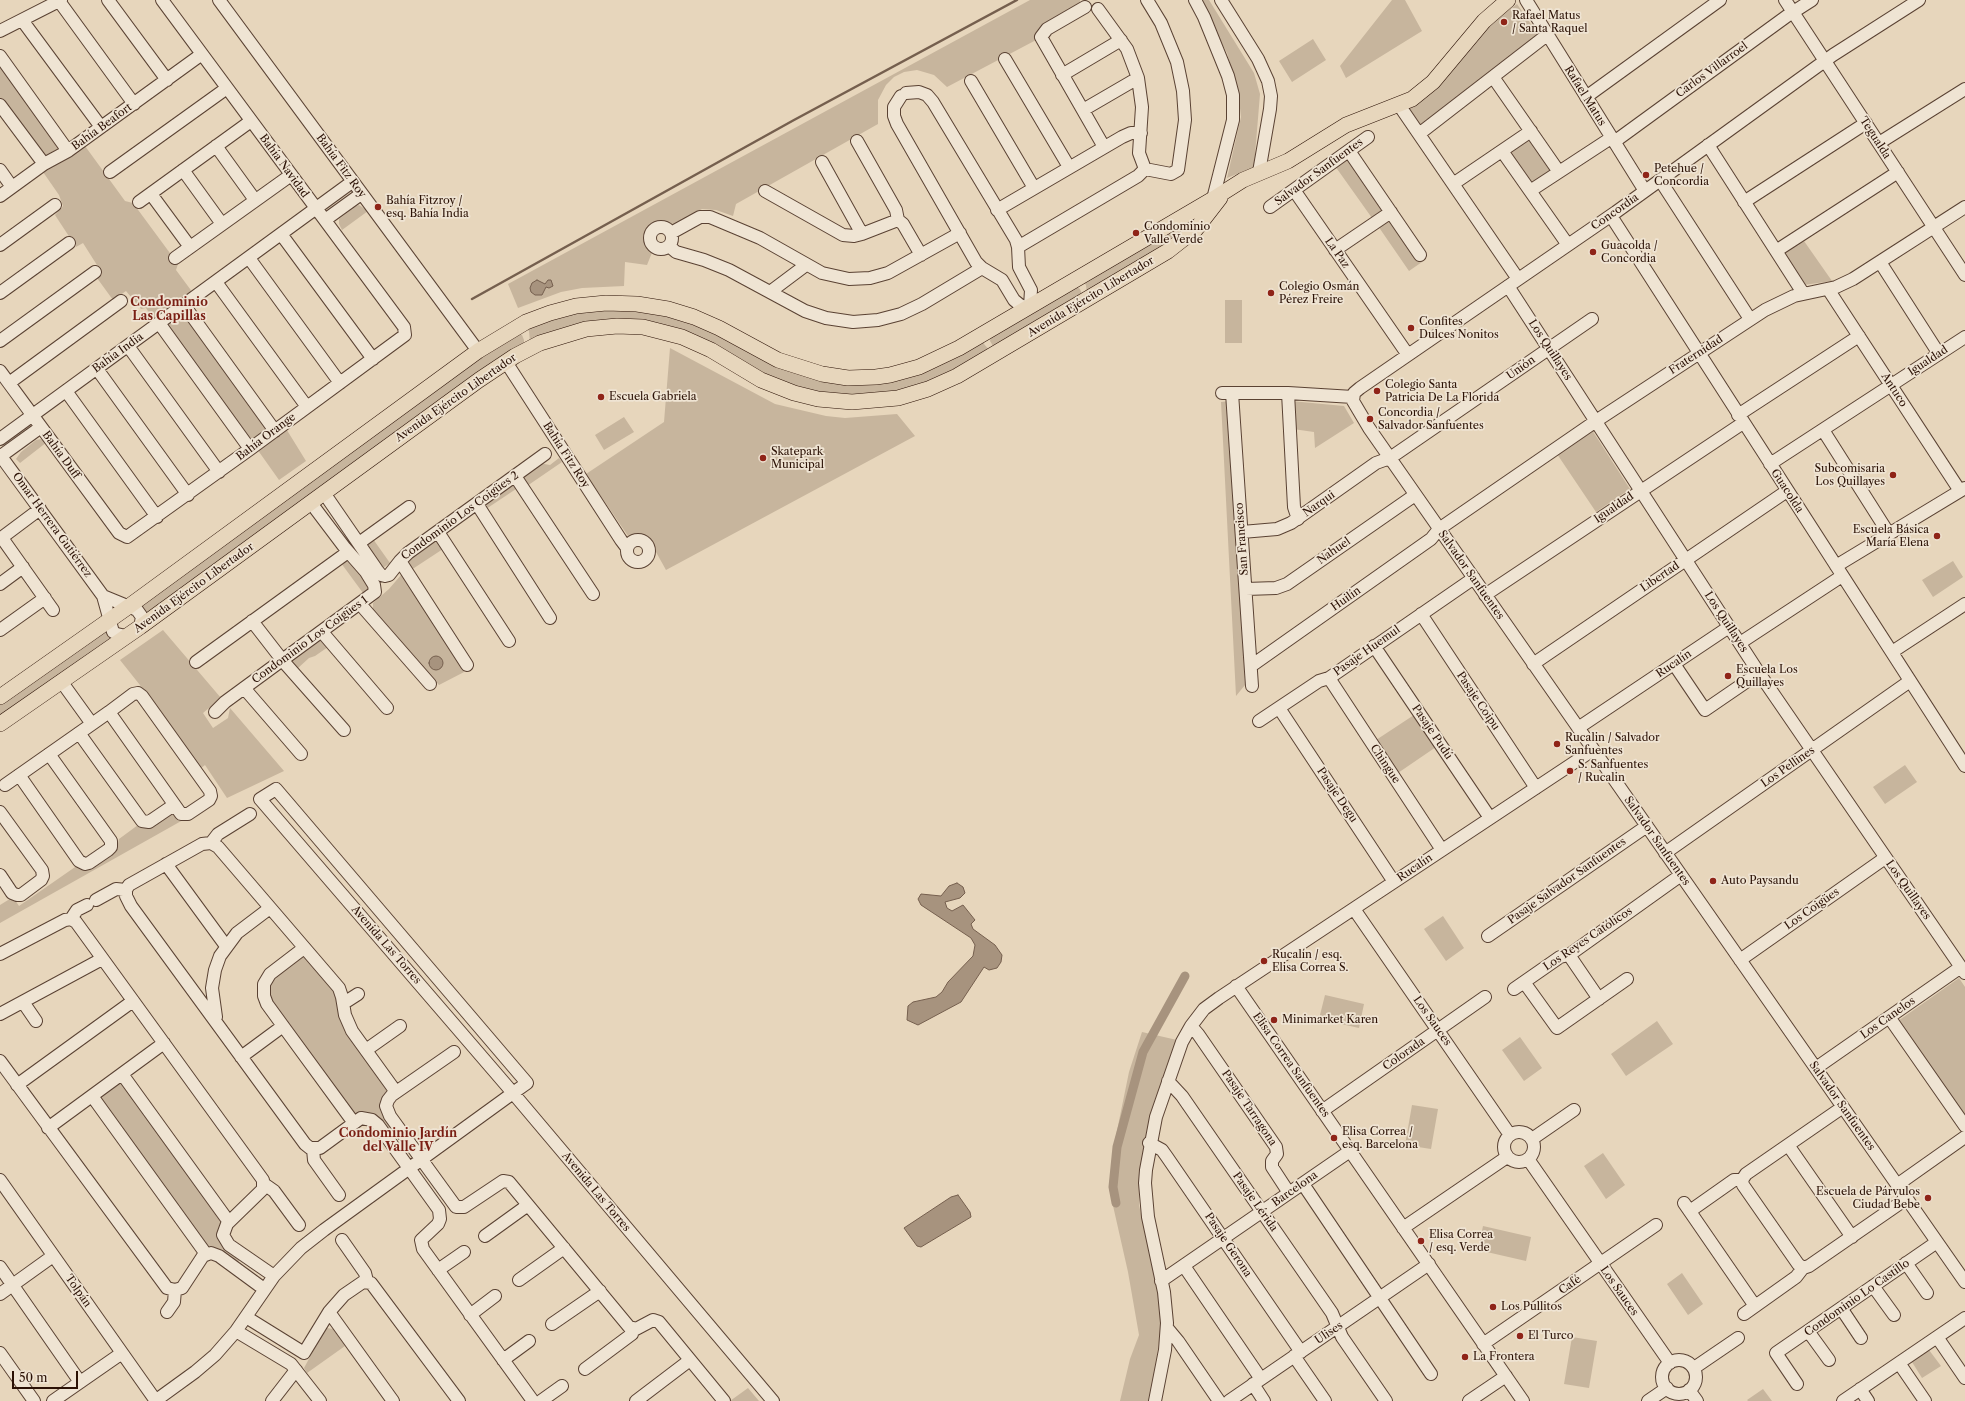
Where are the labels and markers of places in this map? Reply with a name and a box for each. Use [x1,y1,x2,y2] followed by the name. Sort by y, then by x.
[1512,9,1587,35] place label: Rafael Matus / Santa Raquel
[1499,17,1509,27] marker: Rafael Matus / Santa Raquel
[1654,162,1709,188] place label: Petehue / Concordia
[1641,170,1651,180] marker: Petehue / Concordia
[386,194,469,220] place label: Bahía Fitzroy / esq. Bahía India
[373,202,383,212] marker: Bahía Fitzroy / esq. Bahía India
[1144,220,1210,246] place label: Condominio Valle Verde
[1131,228,1141,238] marker: Condominio Valle Verde
[1601,239,1658,265] place label: Guacolda / Concordia
[1588,247,1598,257] marker: Guacolda / Concordia
[1279,280,1359,306] place label: Colegio Osmán Pérez Freire
[1266,288,1276,298] marker: Colegio Osmán Pérez Freire
[1419,315,1499,341] place label: Confites Dulces Nonitos
[1406,323,1416,333] marker: Confites Dulces Nonitos
[1385,378,1499,404] place label: Colegio Santa Patricia De La Florida
[1372,386,1382,396] marker: Colegio Santa Patricia De La Florida
[609,390,697,404] place label: Escuela Gabriela
[596,392,606,402] marker: Escuela Gabriela
[1378,406,1484,432] place label: Concordia / Salvador Sanfuentes
[1365,414,1375,424] marker: Concordia / Salvador Sanfuentes
[771,445,824,471] place label: Skatepark Municipal
[758,453,768,463] marker: Skatepark Municipal
[1815,462,1885,488] place label: Subcomisaria Los Quillayes
[1888,470,1898,480] marker: Subcomisaria Los Quillayes
[1853,523,1929,549] place label: Escuela Básica María Elena
[1932,531,1942,541] marker: Escuela Básica María Elena
[1736,663,1798,689] place label: Escuela Los Quillayes
[1723,671,1733,681] marker: Escuela Los Quillayes
[1565,731,1660,757] place label: Rucalin / Salvador Sanfuentes
[1552,739,1562,749] marker: Rucalin / Salvador Sanfuentes
[1578,758,1648,784] place label: S. Sanfuentes / Rucalin
[1565,766,1575,776] marker: S. Sanfuentes / Rucalin
[1721,874,1799,888] place label: Auto Paysandu
[1708,876,1718,886] marker: Auto Paysandu
[1272,948,1348,974] place label: Rucalín / esq. Elisa Correa S.
[1259,956,1269,966] marker: Rucalín / esq. Elisa Correa S.
[1282,1013,1378,1027] place label: Minimarket Karen
[1269,1015,1279,1025] marker: Minimarket Karen
[1342,1125,1418,1151] place label: Elisa Correa / esq. Barcelona
[1329,1133,1339,1143] marker: Elisa Correa / esq. Barcelona
[1816,1185,1920,1211] place label: Escuela de Párvulos Ciudad Bebe
[1923,1193,1933,1203] marker: Escuela de Párvulos Ciudad Bebe
[1429,1228,1493,1254] place label: Elisa Correa / esq. Verde
[1416,1236,1426,1246] marker: Elisa Correa / esq. Verde
[1501,1300,1562,1314] place label: Los Pullitos
[1488,1302,1498,1312] marker: Los Pullitos
[1528,1329,1573,1343] place label: El Turco
[1515,1331,1525,1341] marker: El Turco
[1473,1350,1535,1364] place label: La Frontera
[1460,1352,1470,1362] marker: La Frontera

